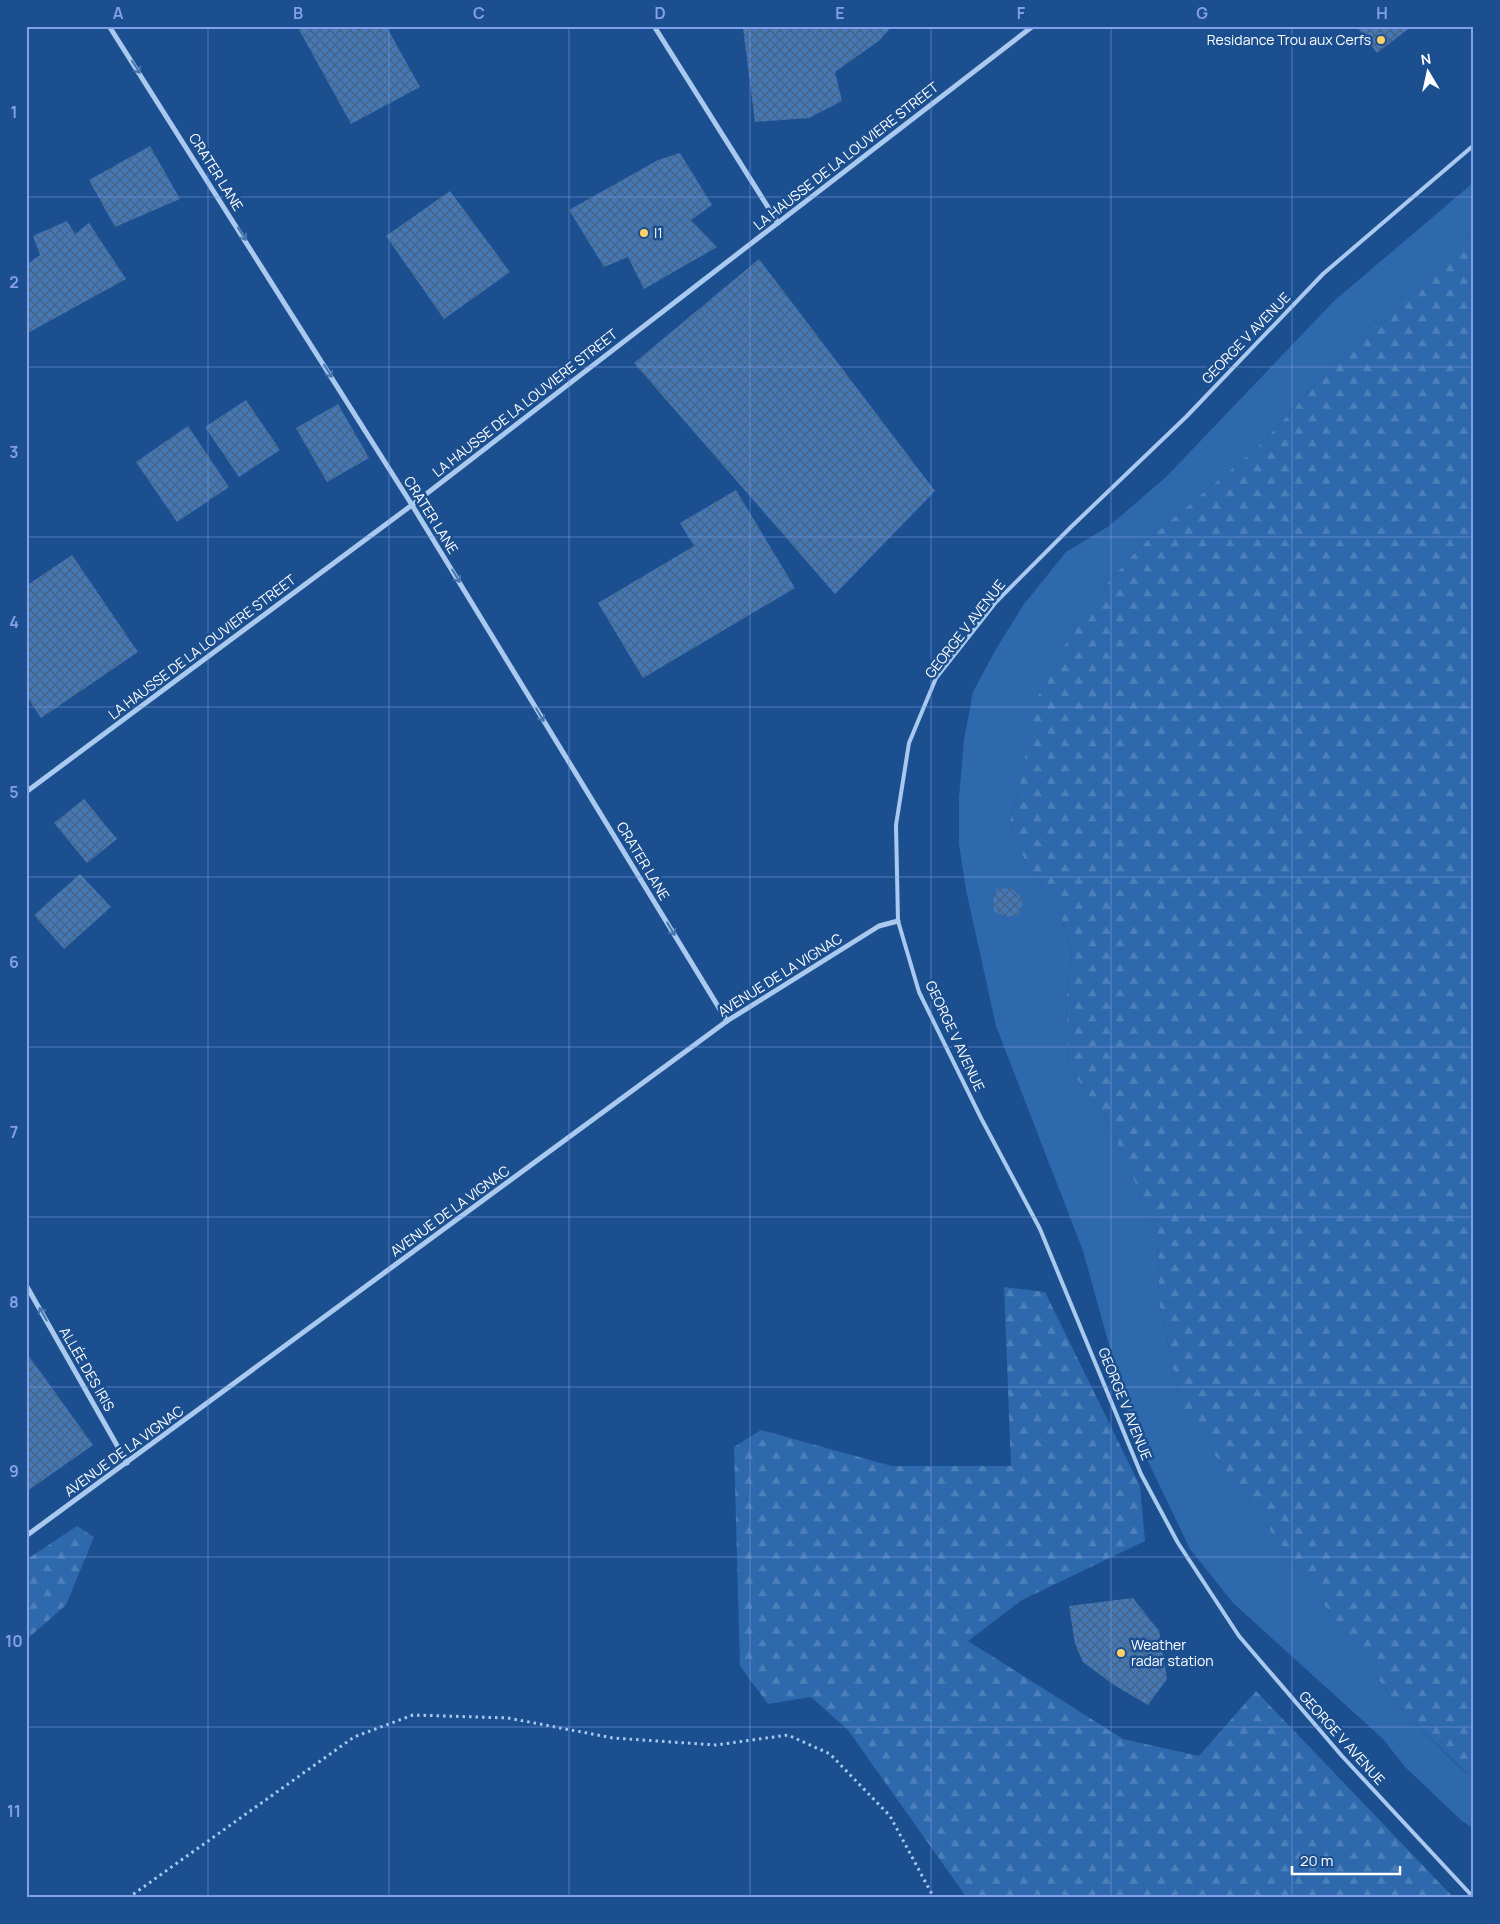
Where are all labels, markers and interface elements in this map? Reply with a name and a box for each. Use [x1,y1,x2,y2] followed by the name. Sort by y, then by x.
[113,2,124,24] text: A
[293,2,303,24] text: B
[473,2,485,24] text: C
[654,2,666,24] text: D
[835,2,845,24] text: E
[1017,2,1026,24] text: F
[1196,2,1208,24] text: G
[1376,2,1388,24] text: H
[1207,30,1371,49] place label: Residance Trou aux Cerfs
[1375,34,1387,46] marker: Residance Trou aux Cerfs
[1402,48,1452,98] north arrow
[1419,48,1432,69] text: N
[131,60,141,74] one-way arrow
[749,77,943,234] street label: LA HAUSSE DE LA LOUVIERE STREET
[10,101,18,123] text: 1
[185,129,248,214] street label: CRATER LANE
[654,223,663,242] place label: l1
[236,227,247,241] one-way arrow
[638,227,650,239] marker: l1
[9,271,19,293] text: 2
[1197,288,1294,387] street label: GEORGE V AVENUE
[428,324,622,481] street label: LA HAUSSE DE LA LOUVIERE STREET
[324,364,334,378] one-way arrow
[9,441,19,463] text: 3
[400,472,463,557] street label: CRATER LANE
[104,569,300,723] street label: LA HAUSSE DE LA LOUVIERE STREET
[451,569,461,583] one-way arrow
[920,576,1009,682] street label: GEORGE V AVENUE
[9,611,19,633] text: 4
[536,708,546,722] one-way arrow
[9,781,19,803] text: 5
[613,818,674,904] street label: CRATER LANE
[666,921,676,935] one-way arrow
[714,929,846,1021] street label: AVENUE DE LA VIGNAC
[9,951,19,973] text: 6
[921,977,989,1094] street label: GEORGE V AVENUE
[10,1121,18,1143] text: 7
[386,1161,513,1260] street label: AVENUE DE LA VIGNAC
[9,1291,19,1313] text: 8
[38,1307,48,1322] one-way arrow
[56,1323,119,1415] street label: ALLÉE DES IRIS
[1094,1345,1157,1463] street label: GEORGE V AVENUE
[60,1401,187,1500] street label: AVENUE DE LA VIGNAC
[9,1460,19,1482] text: 9
[5,1630,23,1652] text: 10
[1131,1635,1214,1670] place label: Weather radar station
[1115,1647,1127,1659] marker: Weather radar station
[1295,1687,1390,1789] street label: GEORGE V AVENUE
[7,1800,21,1822] text: 11
[1292,1844,1400,1876] scale bar
[1300,1850,1333,1871] text: 20 m

